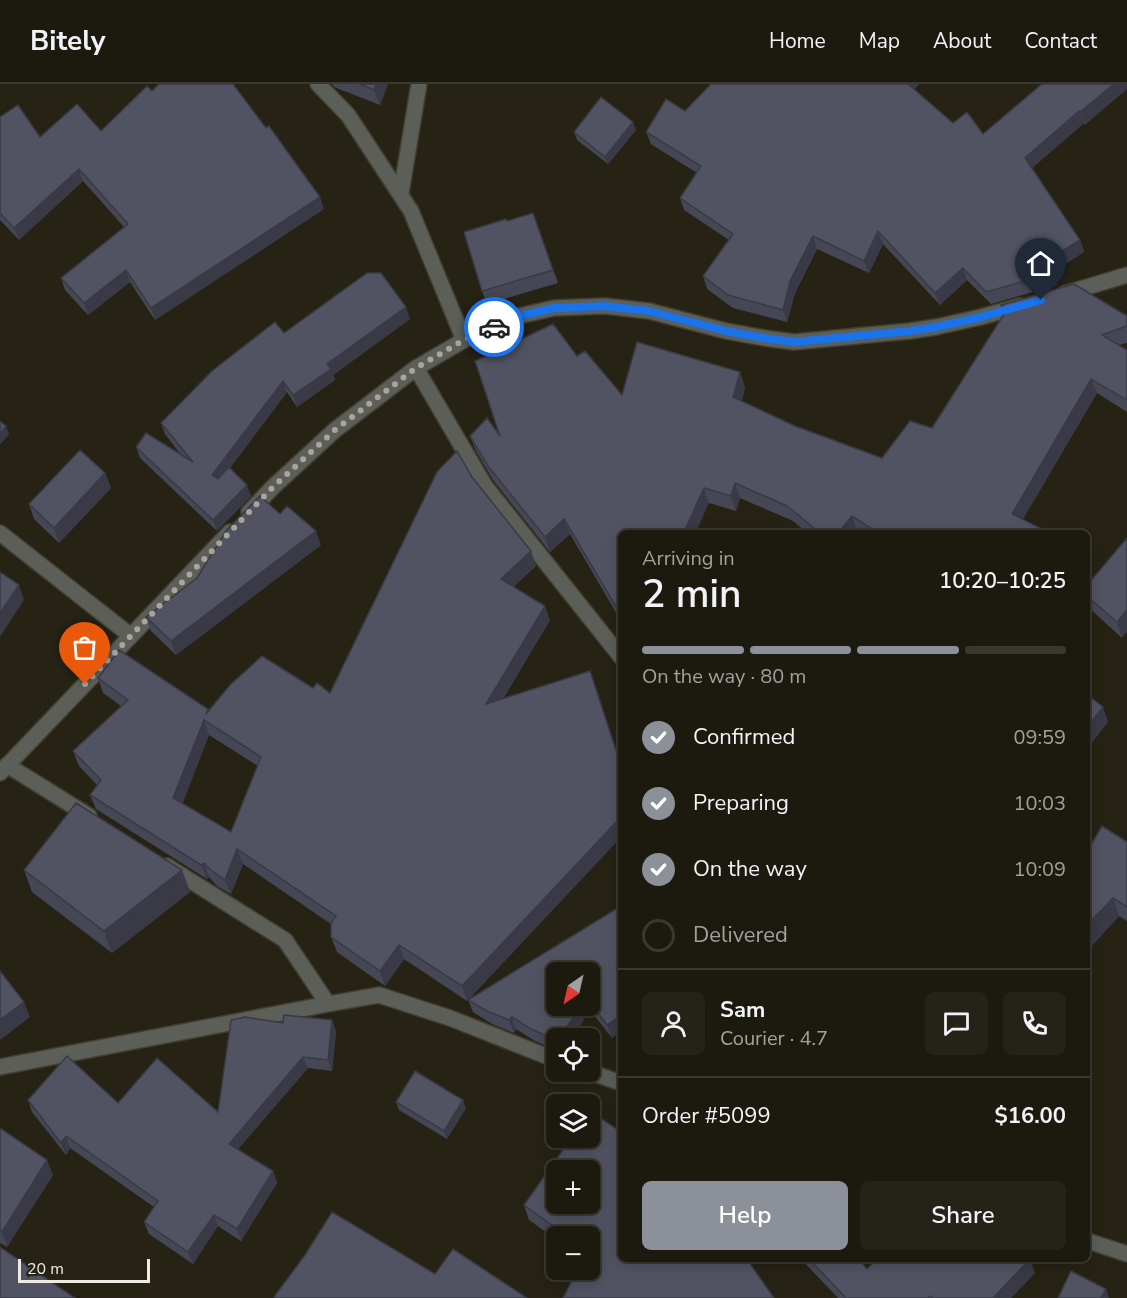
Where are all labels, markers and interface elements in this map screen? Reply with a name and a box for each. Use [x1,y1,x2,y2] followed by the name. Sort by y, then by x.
[30,22,106,60] text: Bitely
[769,27,826,55] text: Home
[859,27,900,55] text: Map
[933,27,991,55] text: About
[1024,27,1097,55] text: Contact
[1015,238,1066,300] pin
[1024,247,1057,280] icon: home
[464,297,524,357] courier
[478,311,511,344] icon: car
[642,545,735,572] text: Arriving in
[939,566,1066,596] text: 10:20–10:25
[642,568,741,621] text: 2 min
[59,622,110,684] pin
[68,631,101,664] icon: bag
[642,663,806,690] text: On the way · 80 m
[642,721,675,754] icon: check
[693,722,795,752] text: Confirmed
[1013,724,1066,751] text: 09:59
[642,787,675,820] icon: check
[693,788,789,818] text: Preparing
[1013,790,1066,817] text: 10:03
[642,853,675,886] icon: check
[693,854,807,884] text: On the way
[1013,856,1066,883] text: 10:09
[693,920,788,950] text: Delivered
[546,962,600,1016] north arrow
[546,962,600,1280] map controls
[642,992,705,1055] button: person
[925,992,988,1055] button: chat
[1003,992,1066,1055] button: phone
[720,995,765,1025] text: Sam
[720,1025,828,1052] text: Courier · 4.7
[546,1028,600,1082] button: locate
[546,1094,600,1148] button: layers
[642,1101,771,1131] text: Order #5099
[995,1101,1066,1131] text: $16.00
[546,1160,600,1214] button: +
[642,1181,848,1250] button: Help
[860,1181,1066,1250] button: Share
[546,1226,600,1280] button: −
[18,1256,150,1284] scale bar
[27,1258,64,1280] text: 20 m

